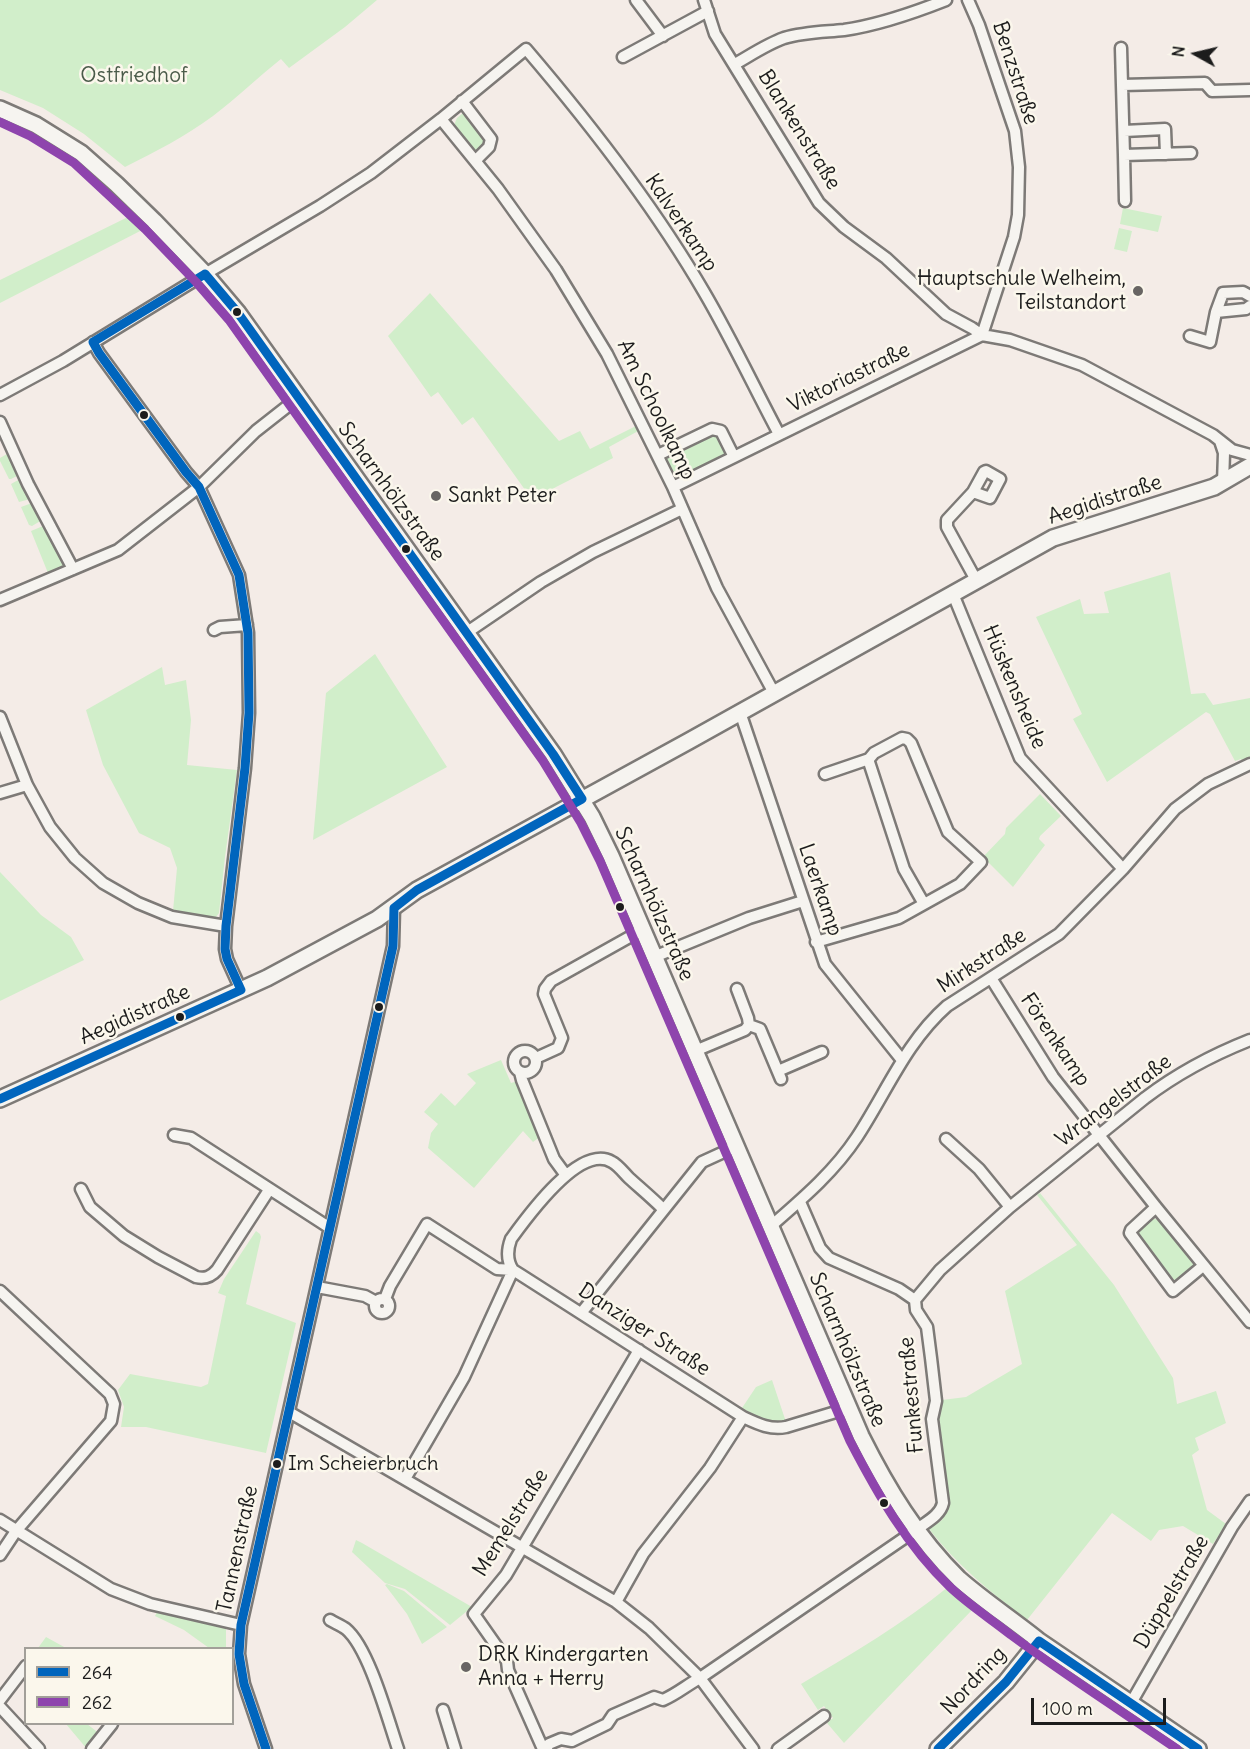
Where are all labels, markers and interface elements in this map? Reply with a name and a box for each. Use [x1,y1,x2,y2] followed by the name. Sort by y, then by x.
[986,18,1044,128] street label: Benzstraße
[1166,24,1226,84] north arrow
[1168,45,1189,58] text: N
[80,63,188,89] park label: Ostfriedhof
[752,66,846,194] street label: Blankenstraße
[639,169,723,277] street label: Kalverkamp
[917,266,1126,316] place label: Hauptschule Welheim, Teilstandort
[1131,284,1145,298] marker: Hauptschule Welheim, Teilstandort
[231,306,243,318] unlabelled marker
[611,336,701,484] street label: Am Schoolkamp
[784,338,914,418] street label: Viktoriastraße
[138,409,150,421] unlabelled marker
[332,418,450,566] street label: Scharnhölzstraße
[1045,470,1165,530] street label: Aegidistraße
[448,483,556,509] place label: Sankt Peter
[429,489,443,503] marker: Sankt Peter
[400,543,412,555] unlabelled marker
[977,621,1051,753] street label: Hüskensheide
[609,823,699,985] street label: Scharnhölzstraße
[792,841,848,939] street label: Laerkamp
[614,901,626,913] unlabelled marker
[933,923,1031,999] street label: Mirkstraße
[76,979,194,1051] street label: Aegidistraße
[1015,989,1095,1091] street label: Förenkamp
[373,1001,385,1013] unlabelled marker
[174,1011,186,1023] unlabelled marker
[1051,1049,1177,1153] street label: Wrangelstraße
[803,1269,891,1431] street label: Scharnhölzstraße
[573,1278,715,1382] street label: Danziger Straße
[894,1336,930,1454] street label: Funkestraße
[288,1452,438,1476] place label: Im Scheierbruch
[271,1458,283,1470] marker: Im Scheierbruch
[468,1464,554,1582] street label: Memelstraße
[212,1483,264,1615] street label: Tannenstraße
[878,1497,890,1509] unlabelled marker
[1129,1531,1215,1653] street label: Düppelstraße
[478,1642,649,1692] place label: DRK Kindergarten Anna + Herry
[936,1642,1012,1720] street label: Nordring
[24,1647,234,1725] legend
[459,1660,473,1674] marker: DRK Kindergarten Anna + Herry
[82,1661,113,1684] text: 264
[1034,1686,1169,1724] scale bar
[82,1691,112,1714] text: 262
[1042,1697,1093,1720] text: 100 m

